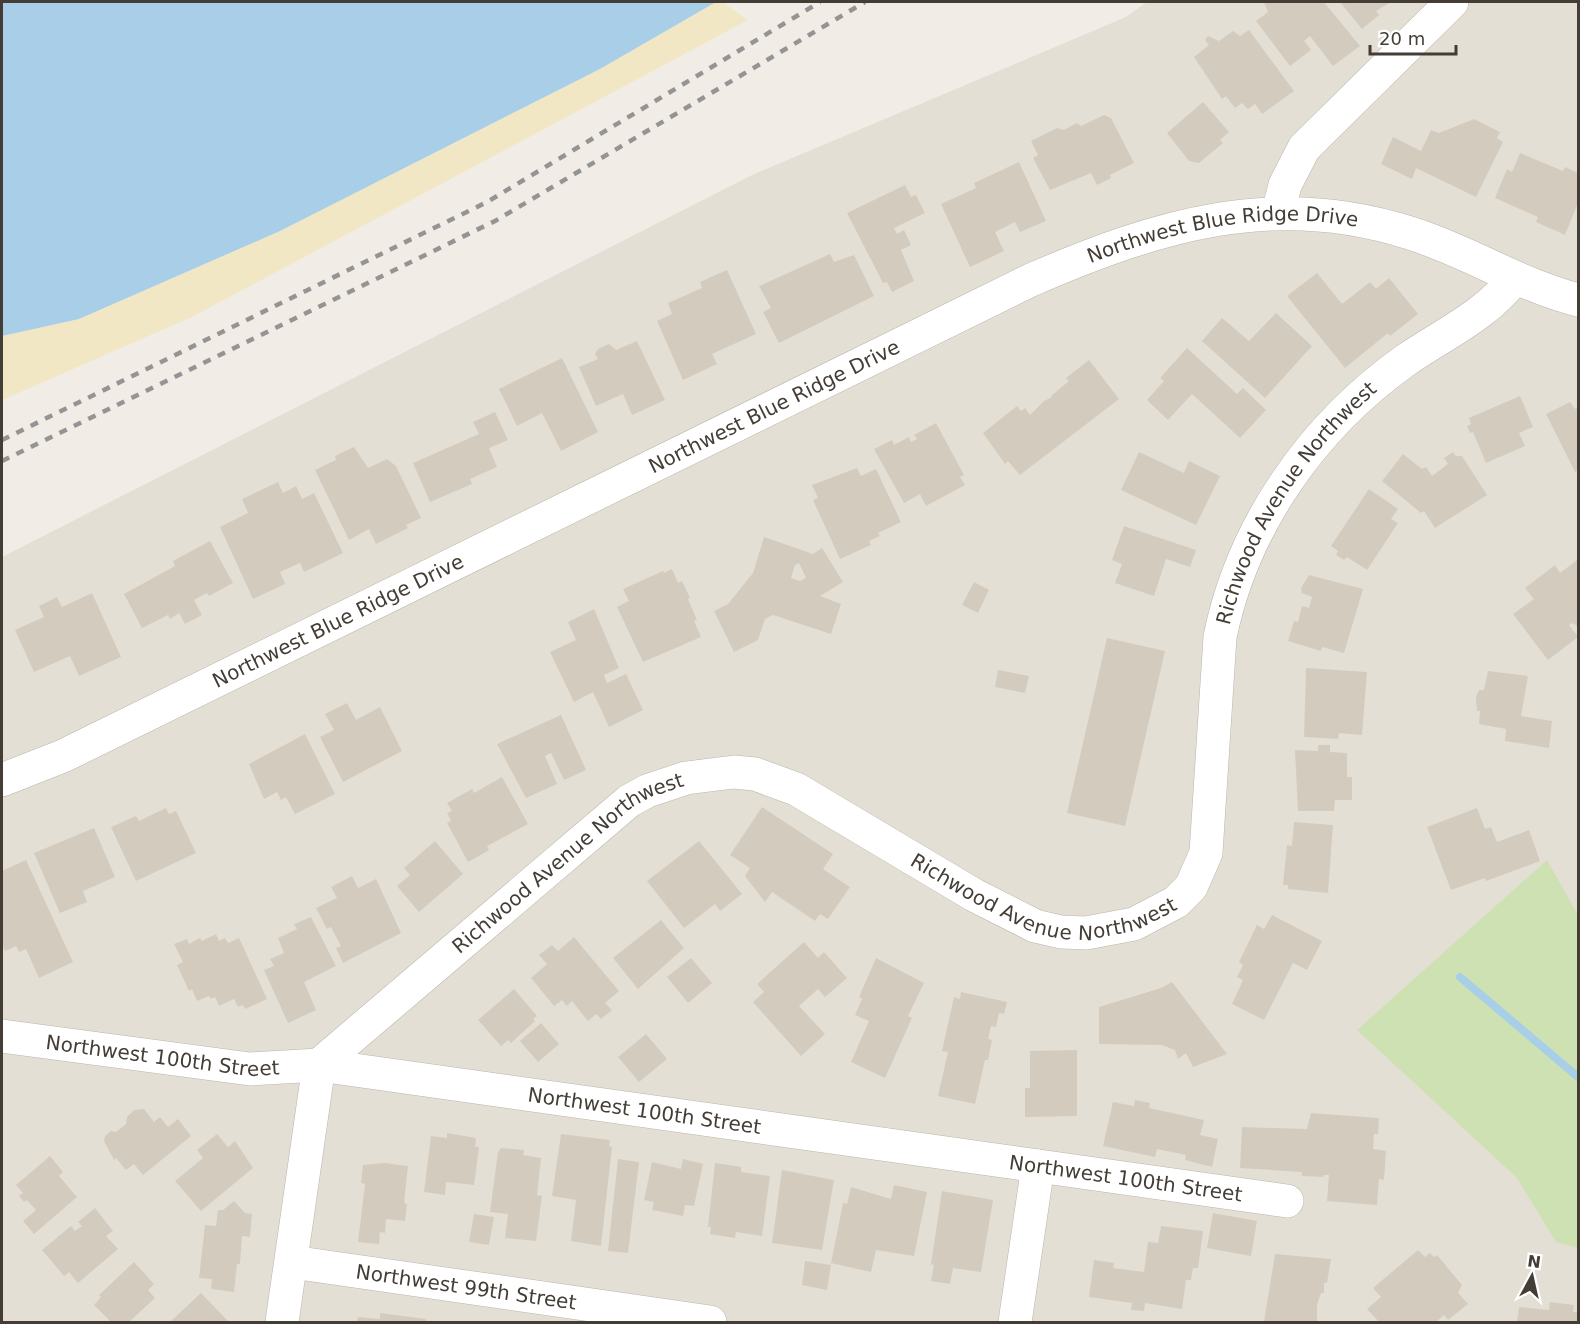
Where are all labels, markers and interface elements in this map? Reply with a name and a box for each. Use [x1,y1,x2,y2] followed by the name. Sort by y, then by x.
[1370,18,1456,56] scale bar
[1379,28,1425,49] text: 20 m
[1084,201,1360,268] street label: Northwest Blue Ridge Drive
[645,334,904,478] street label: Northwest Blue Ridge Drive
[1211,376,1381,627] street label: Richwood Avenue Northwest
[208,549,468,693] street label: Northwest Blue Ridge Drive
[447,768,687,958] street label: Richwood Avenue Northwest
[906,848,1181,945] street label: Richwood Avenue Northwest
[44,1030,280,1081] street label: Northwest 100th Street
[526,1082,763,1139] street label: Northwest 100th Street
[1008,1150,1244,1207] street label: Northwest 100th Street
[1502,1246,1562,1306] north arrow
[1526,1251,1542,1272] text: N
[354,1259,578,1315] street label: Northwest 99th Street

